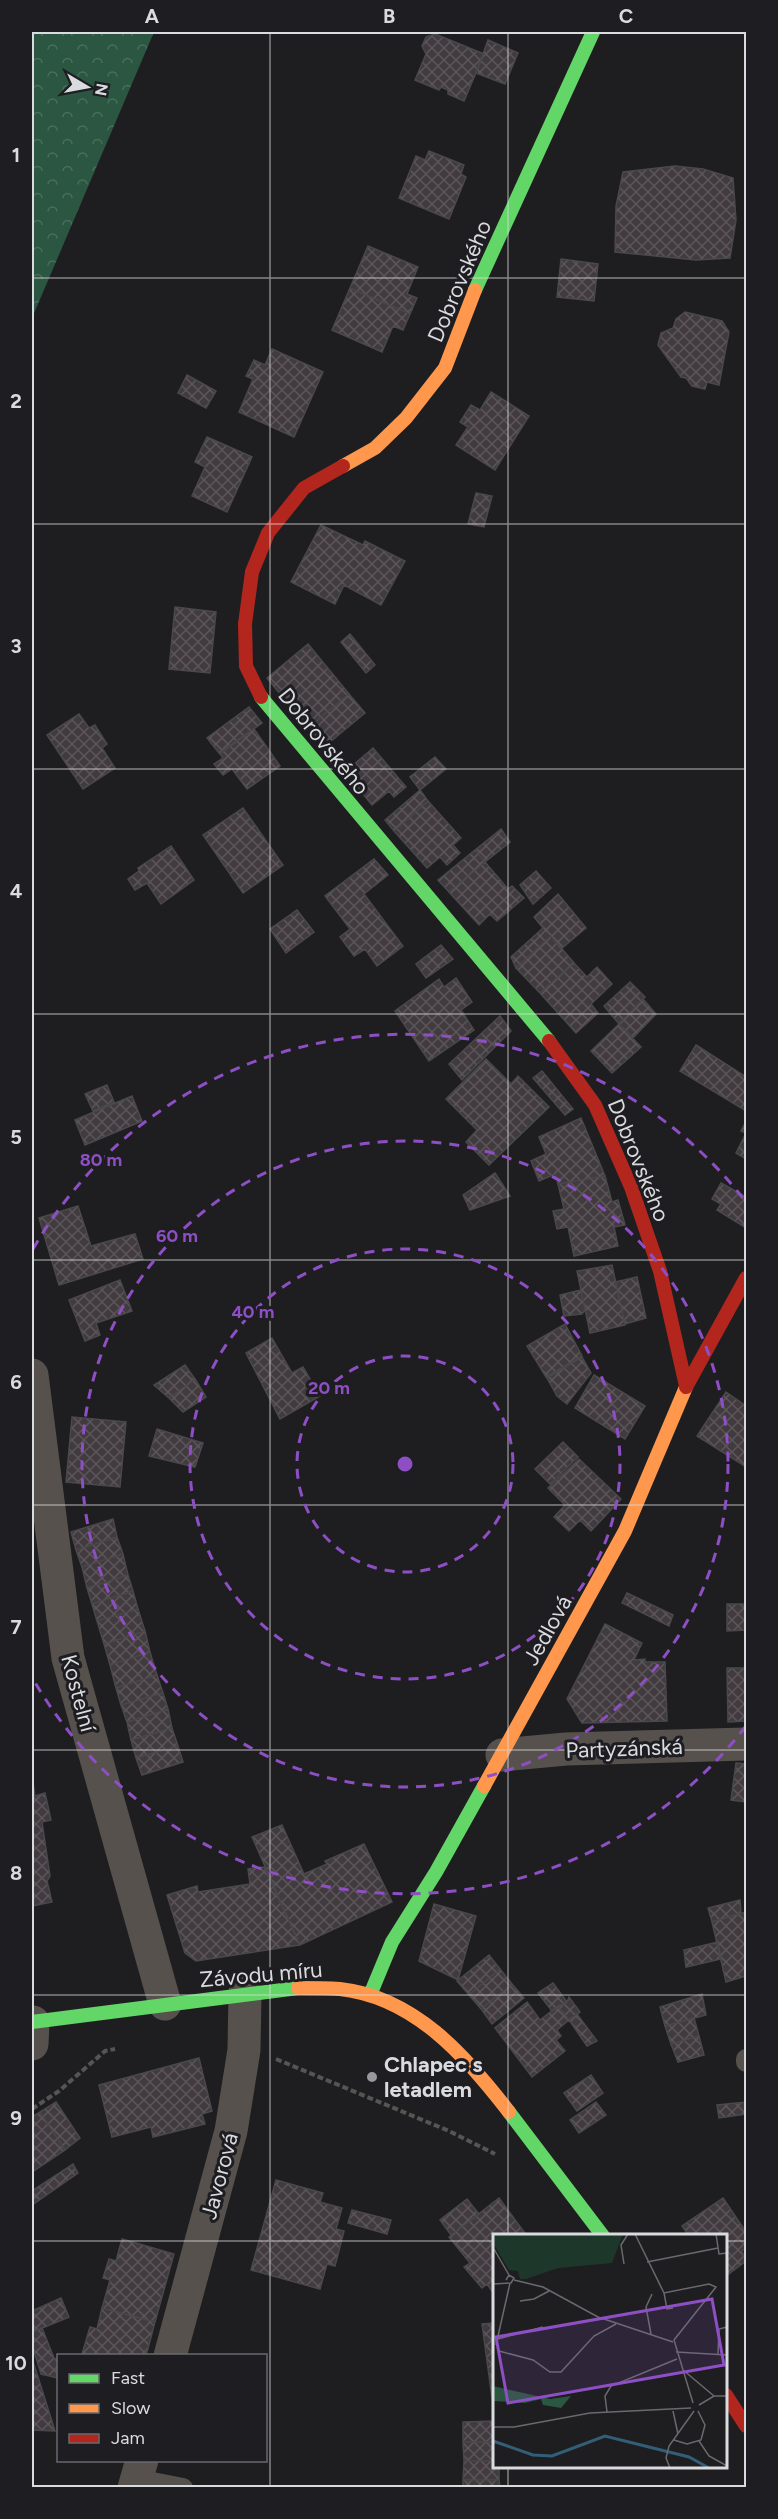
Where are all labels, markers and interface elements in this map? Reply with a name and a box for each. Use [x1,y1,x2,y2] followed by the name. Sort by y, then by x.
[145,4,160,28] text: A
[383,4,395,28] text: B
[619,4,633,28] text: C
[57,57,117,117] north arrow
[91,82,112,97] text: N
[12,143,20,167] text: 1
[422,216,497,346] street label: Dobrovského
[10,389,22,413] text: 2
[10,634,22,658] text: 3
[272,682,375,800] street label: Dobrovského
[10,879,23,903] text: 4
[602,1095,675,1225] street label: Dobrovského
[10,1125,22,1149] text: 5
[80,1149,122,1171] text: 80 m
[156,1225,198,1247] text: 60 m
[231,1301,275,1323] text: 40 m
[10,1370,22,1394] text: 6
[308,1377,350,1399] text: 20 m
[395,1454,415,1474] centre of rings
[517,1590,578,1670] street label: Jedlová
[10,1615,22,1639] text: 7
[55,1652,102,1736] street label: Kostelní
[565,1733,683,1764] street label: Partyzánská
[10,1861,22,1885] text: 8
[198,1956,324,1993] street label: Závodu míru
[384,2051,483,2103] place label: Chlapec s letadlem
[365,2070,379,2084] marker: Chlapec s letadlem
[10,2106,22,2130] text: 9
[195,2130,244,2222] street label: Javorová
[493,2234,727,2468] inset map
[5,2351,27,2375] text: 10
[57,2354,267,2462] legend
[111,2367,145,2389] text: Fast
[111,2397,150,2419] text: Slow
[111,2427,145,2449] text: Jam

